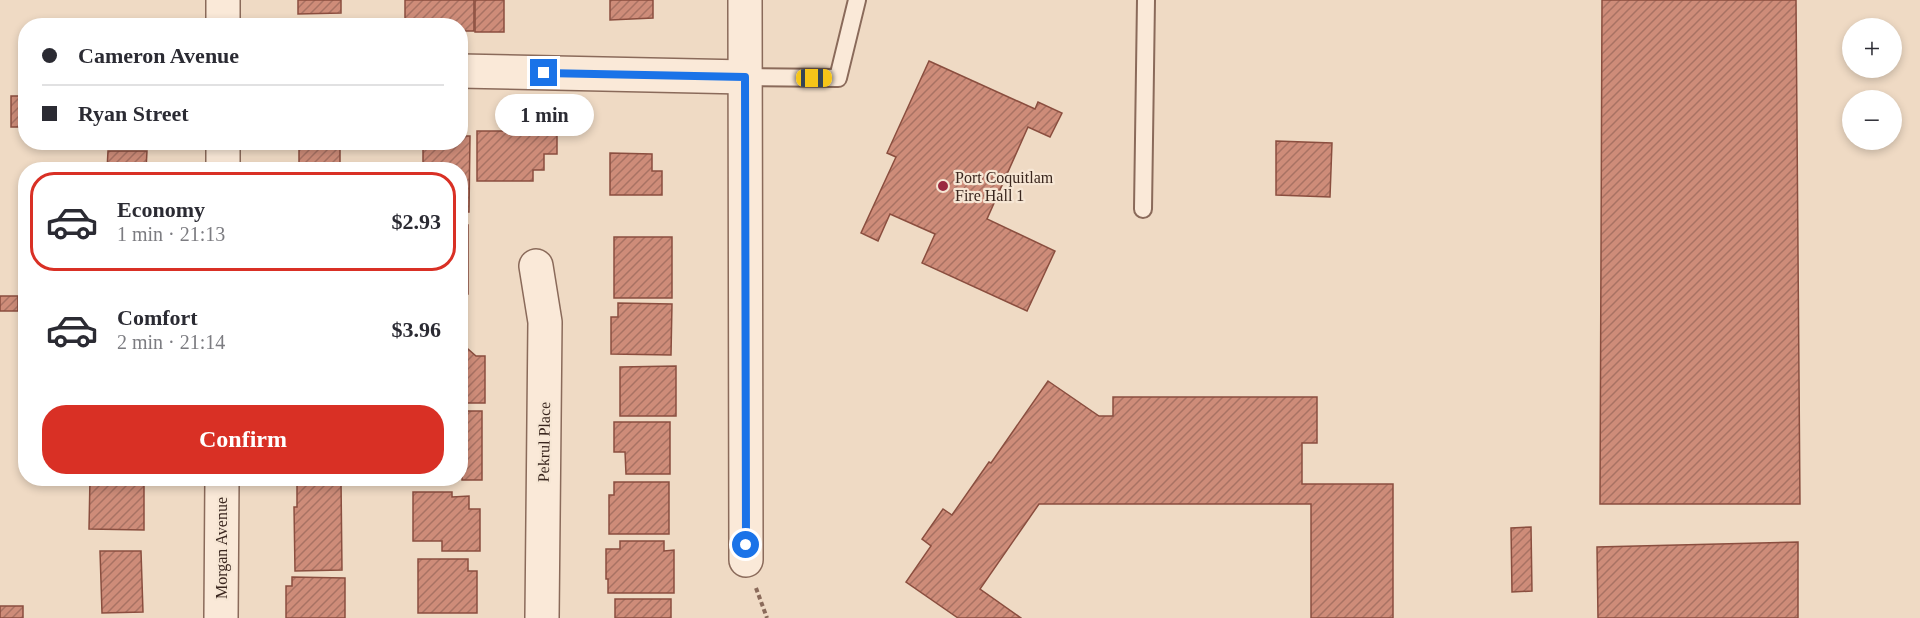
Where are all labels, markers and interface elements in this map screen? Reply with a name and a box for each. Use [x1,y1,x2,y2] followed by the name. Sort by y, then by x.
[1842,18,1902,150] map controls
[1842,18,1902,78] button: +
[78,43,239,68] text: Cameron Avenue
[530,59,557,86] route end
[796,69,832,87] car
[1842,90,1902,150] button: −
[494,94,594,136] callout: 1 min
[78,101,189,126] text: Ryan Street
[520,104,569,126] text: 1 min
[955,169,1054,204] place label: Port Coquitlam Fire Hall 1
[936,179,950,193] marker: Port Coquitlam Fire Hall 1
[45,195,99,249] icon: car
[117,197,205,222] text: Economy
[392,209,441,234] text: $2.93
[117,223,225,245] text: 1 min · 21:13
[45,303,99,357] icon: car
[117,305,198,330] text: Comfort
[392,317,441,342] text: $3.96
[117,331,225,353] text: 2 min · 21:14
[535,402,553,482] street label: Pekrul Place
[42,405,444,474] button: Confirm
[213,497,231,599] street label: Morgan Avenue
[732,531,759,558] route start

